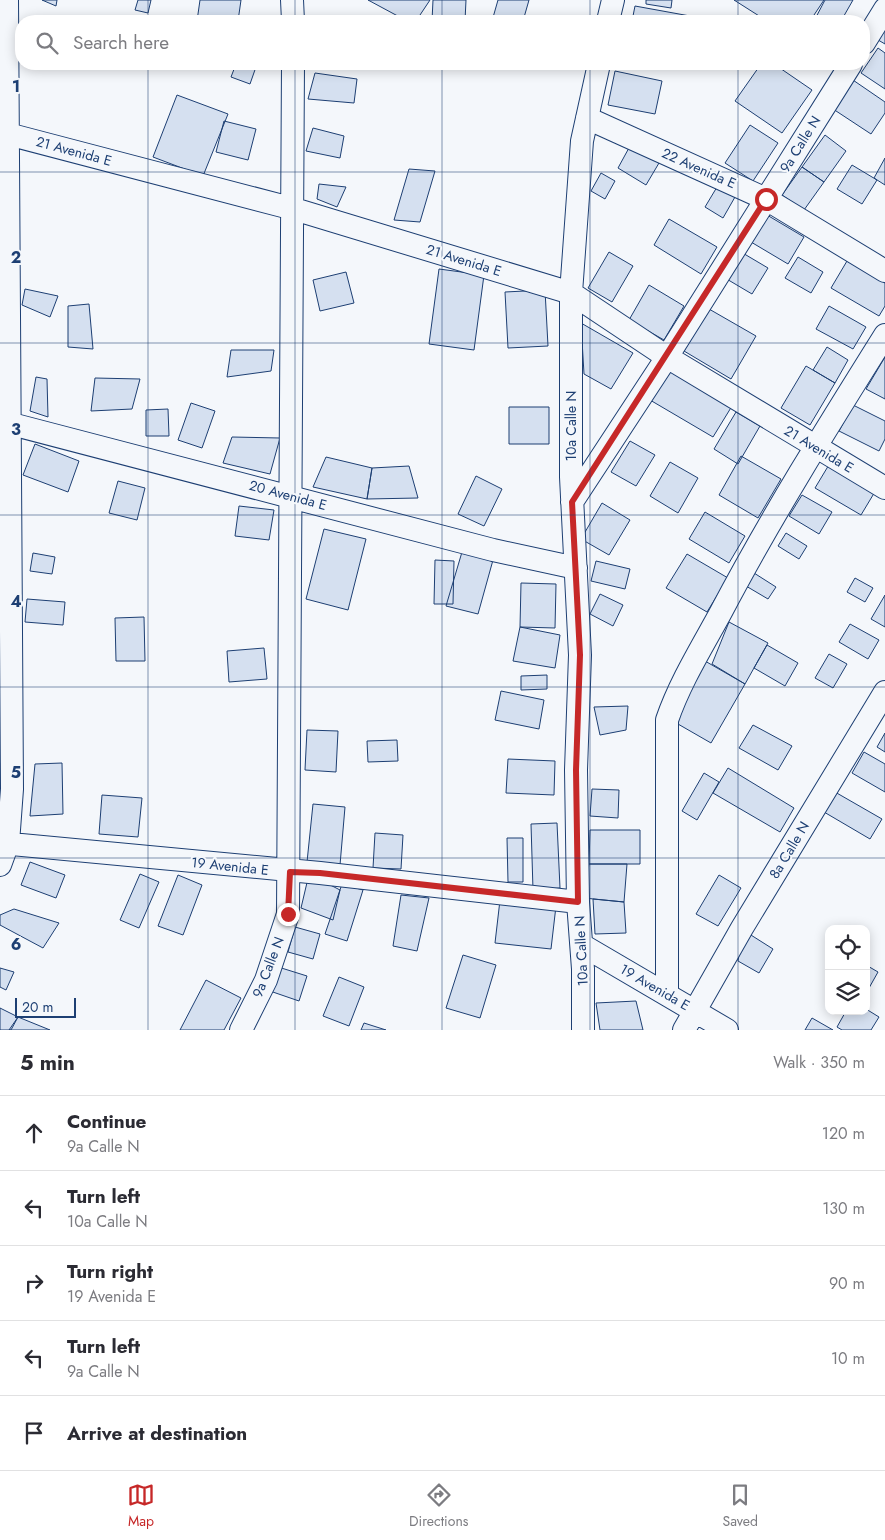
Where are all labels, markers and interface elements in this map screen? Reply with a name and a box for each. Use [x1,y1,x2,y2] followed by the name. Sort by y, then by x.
[15,15,870,70] search box
[33,29,61,57] icon: search
[73,29,169,56] text: Search here
[12,75,20,98] text: 1
[775,112,825,176] street label: 9a Calle N
[34,131,114,171] street label: 21 Avenida E
[659,143,739,193] street label: 22 Avenida E
[755,188,778,211] route start
[424,239,504,281] street label: 21 Avenida E
[11,246,21,269] text: 2
[561,391,581,461] street label: 10a Calle N
[11,418,21,441] text: 3
[781,420,857,478] street label: 21 Avenida E
[247,475,329,515] street label: 20 Avenida E
[10,590,22,613] text: 4
[11,761,21,784] text: 5
[764,818,814,882] street label: 8a Calle N
[190,852,270,880] street label: 19 Avenida E
[277,903,300,926] route end
[569,915,593,987] street label: 10a Calle N
[825,925,870,1015] map controls
[825,925,870,970] button: locate
[11,933,21,956] text: 6
[247,934,289,1000] street label: 9a Calle N
[616,959,694,1015] street label: 19 Avenida E
[825,970,870,1015] button: layers
[15,995,76,1018] scale bar
[22,997,54,1017] text: 20 m
[20,1048,75,1078] text: 5 min
[773,1051,865,1074] text: Walk · 350 m
[67,1108,146,1135] text: Continue
[20,1119,48,1147] icon: ahead
[822,1122,865,1145] text: 120 m
[67,1135,140,1158] text: 9a Calle N
[67,1183,140,1210] text: Turn left
[20,1194,48,1222] icon: left
[822,1197,865,1220] text: 130 m
[67,1210,148,1233] text: 10a Calle N
[67,1258,153,1285] text: Turn right
[20,1269,48,1297] icon: right
[829,1272,865,1295] text: 90 m
[67,1285,156,1308] text: 19 Avenida E
[67,1333,140,1360] text: Turn left
[20,1344,48,1372] icon: left
[831,1347,865,1370] text: 10 m
[67,1360,140,1383] text: 9a Calle N
[20,1419,48,1447] icon: arrive
[67,1420,247,1447] text: Arrive at destination
[127,1481,155,1531] tab: Map
[409,1481,468,1531] tab: Directions
[722,1481,758,1531] tab: Saved

